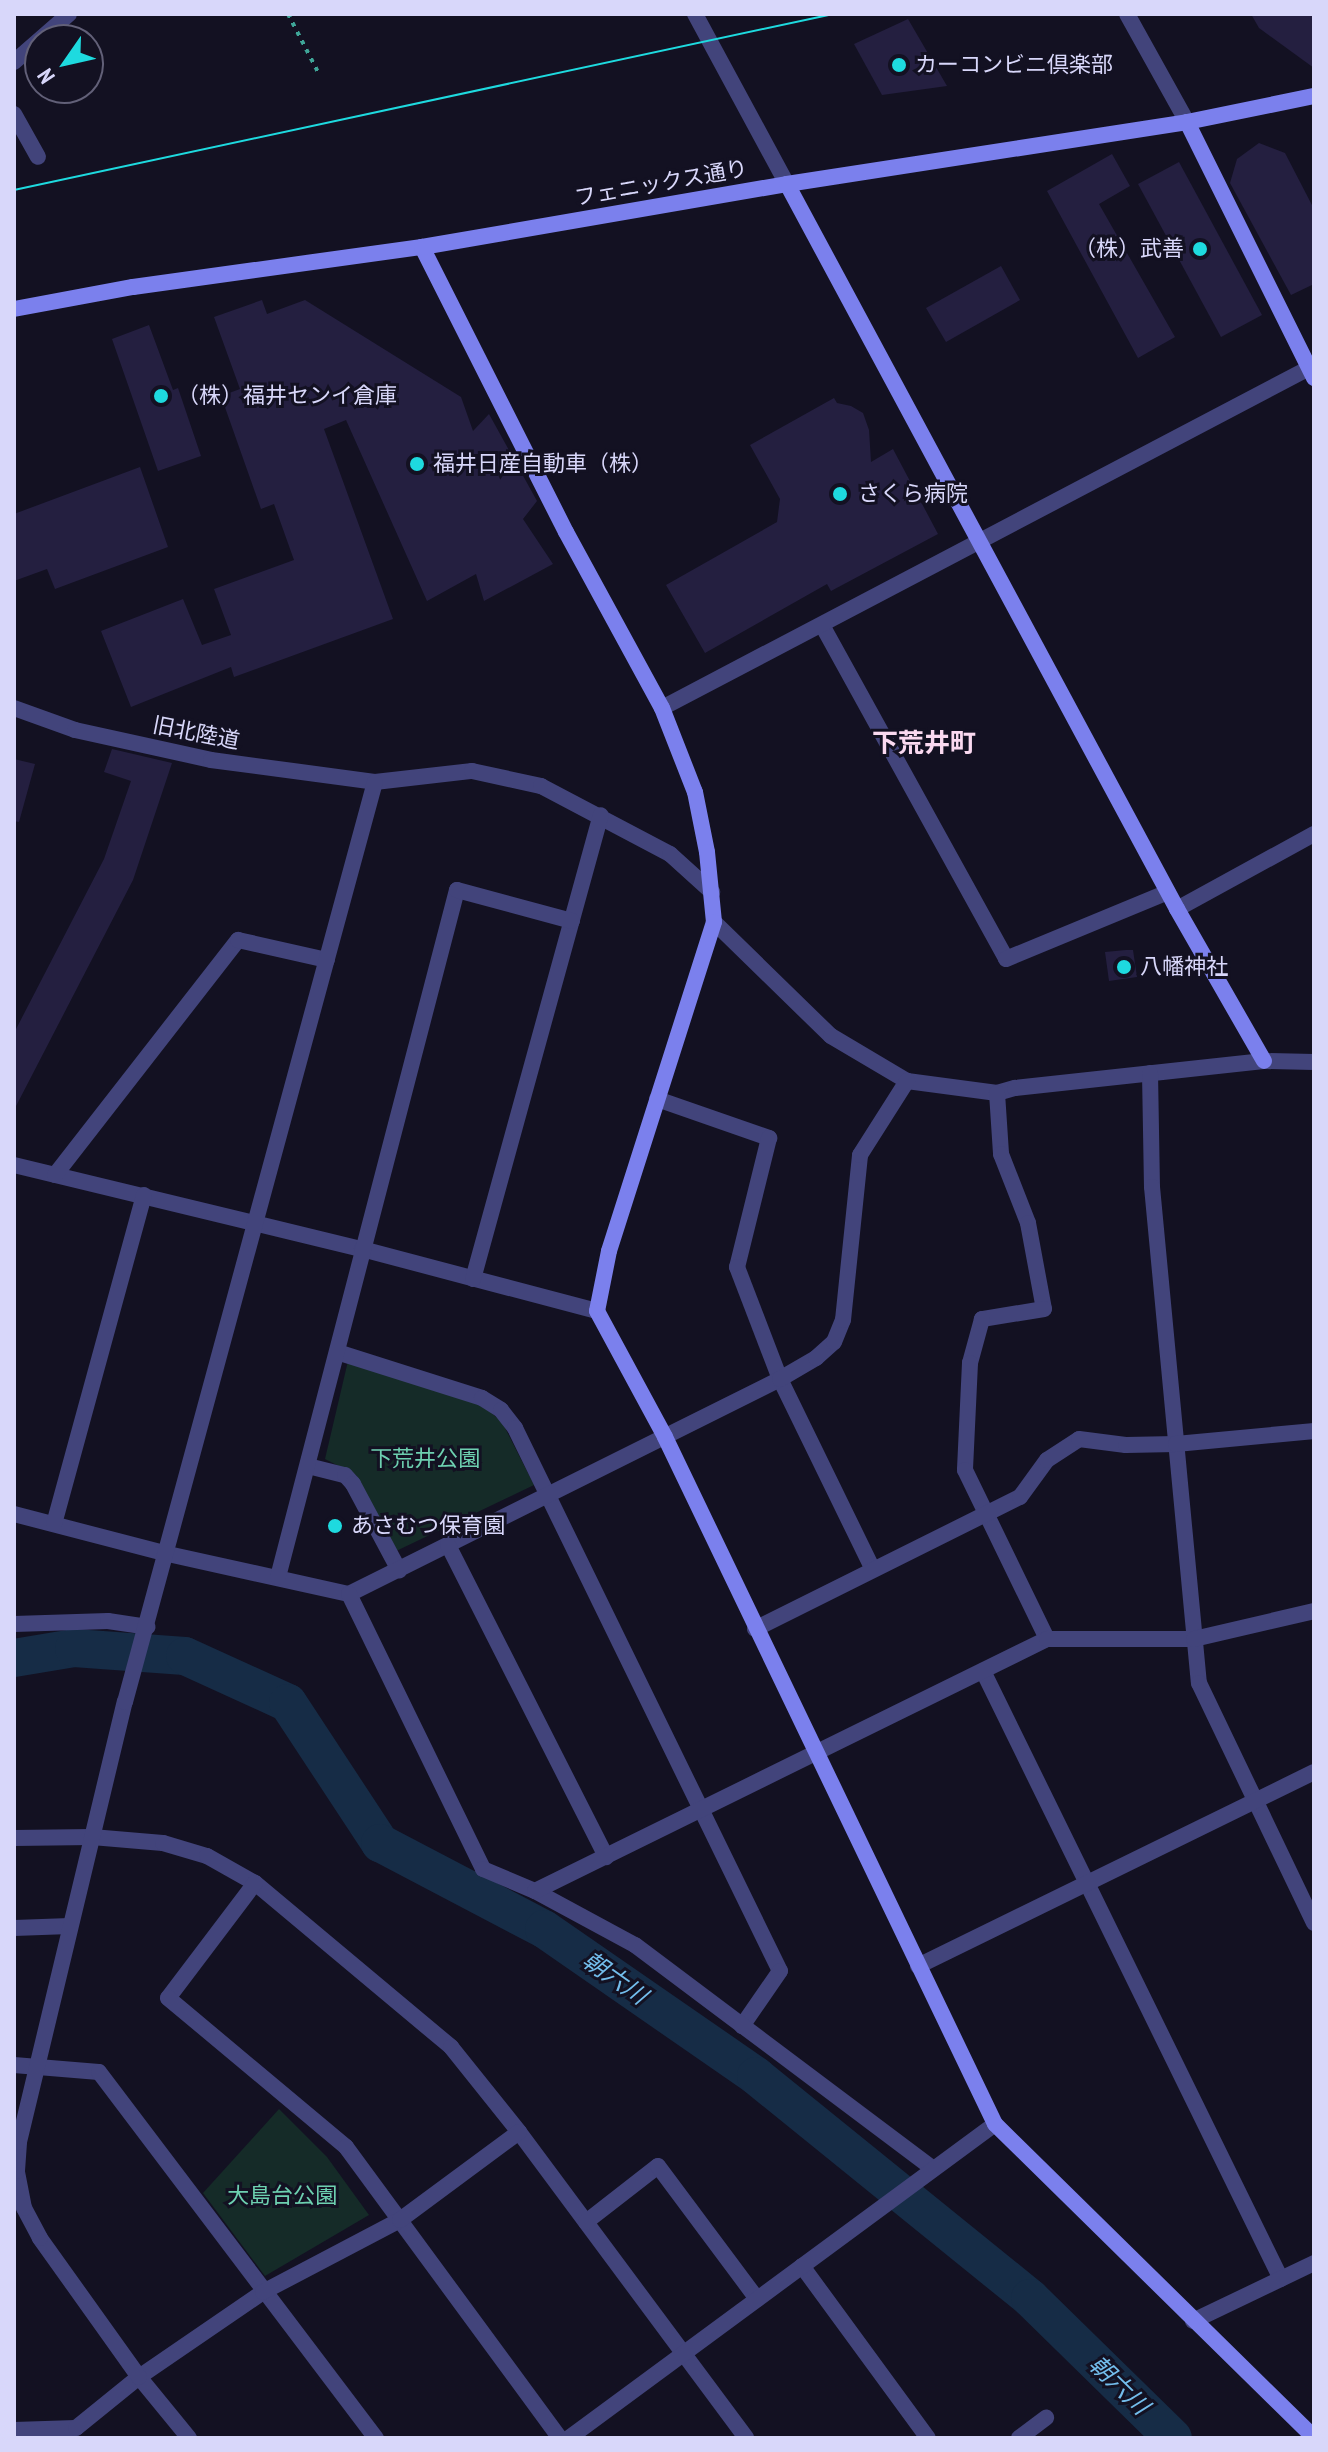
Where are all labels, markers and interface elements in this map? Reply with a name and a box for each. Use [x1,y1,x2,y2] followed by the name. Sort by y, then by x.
[24,24,104,104] north arrow
[915,52,1113,78] place label: カーコンビニ倶楽部
[890,56,908,74] marker: カーコンビニ倶楽部
[31,64,61,89] text: N
[572,155,750,211] street label: フェニックス通り
[1074,236,1184,262] place label: （株）武善
[1191,240,1209,258] marker: （株）武善
[177,383,397,409] place label: （株）福井センイ倉庫
[152,387,170,405] marker: （株）福井センイ倉庫
[433,451,653,477] place label: 福井日産自動車（株）
[408,455,426,473] marker: 福井日産自動車（株）
[858,481,968,507] place label: さくら病院
[829,483,851,505] marker: さくら病院
[150,712,242,754] street label: 旧北陸道
[872,727,976,759] district label: 下荒井町
[1140,954,1228,980] place label: 八幡神社
[1115,958,1133,976] marker: 八幡神社
[370,1446,480,1472] park label: 下荒井公園
[351,1513,505,1539] place label: あさむつ保育園
[326,1517,344,1535] marker: あさむつ保育園
[577,1946,653,2010] water label: 朝六川
[227,2183,337,2209] park label: 大島台公園
[1083,2350,1155,2420] water label: 朝六川

